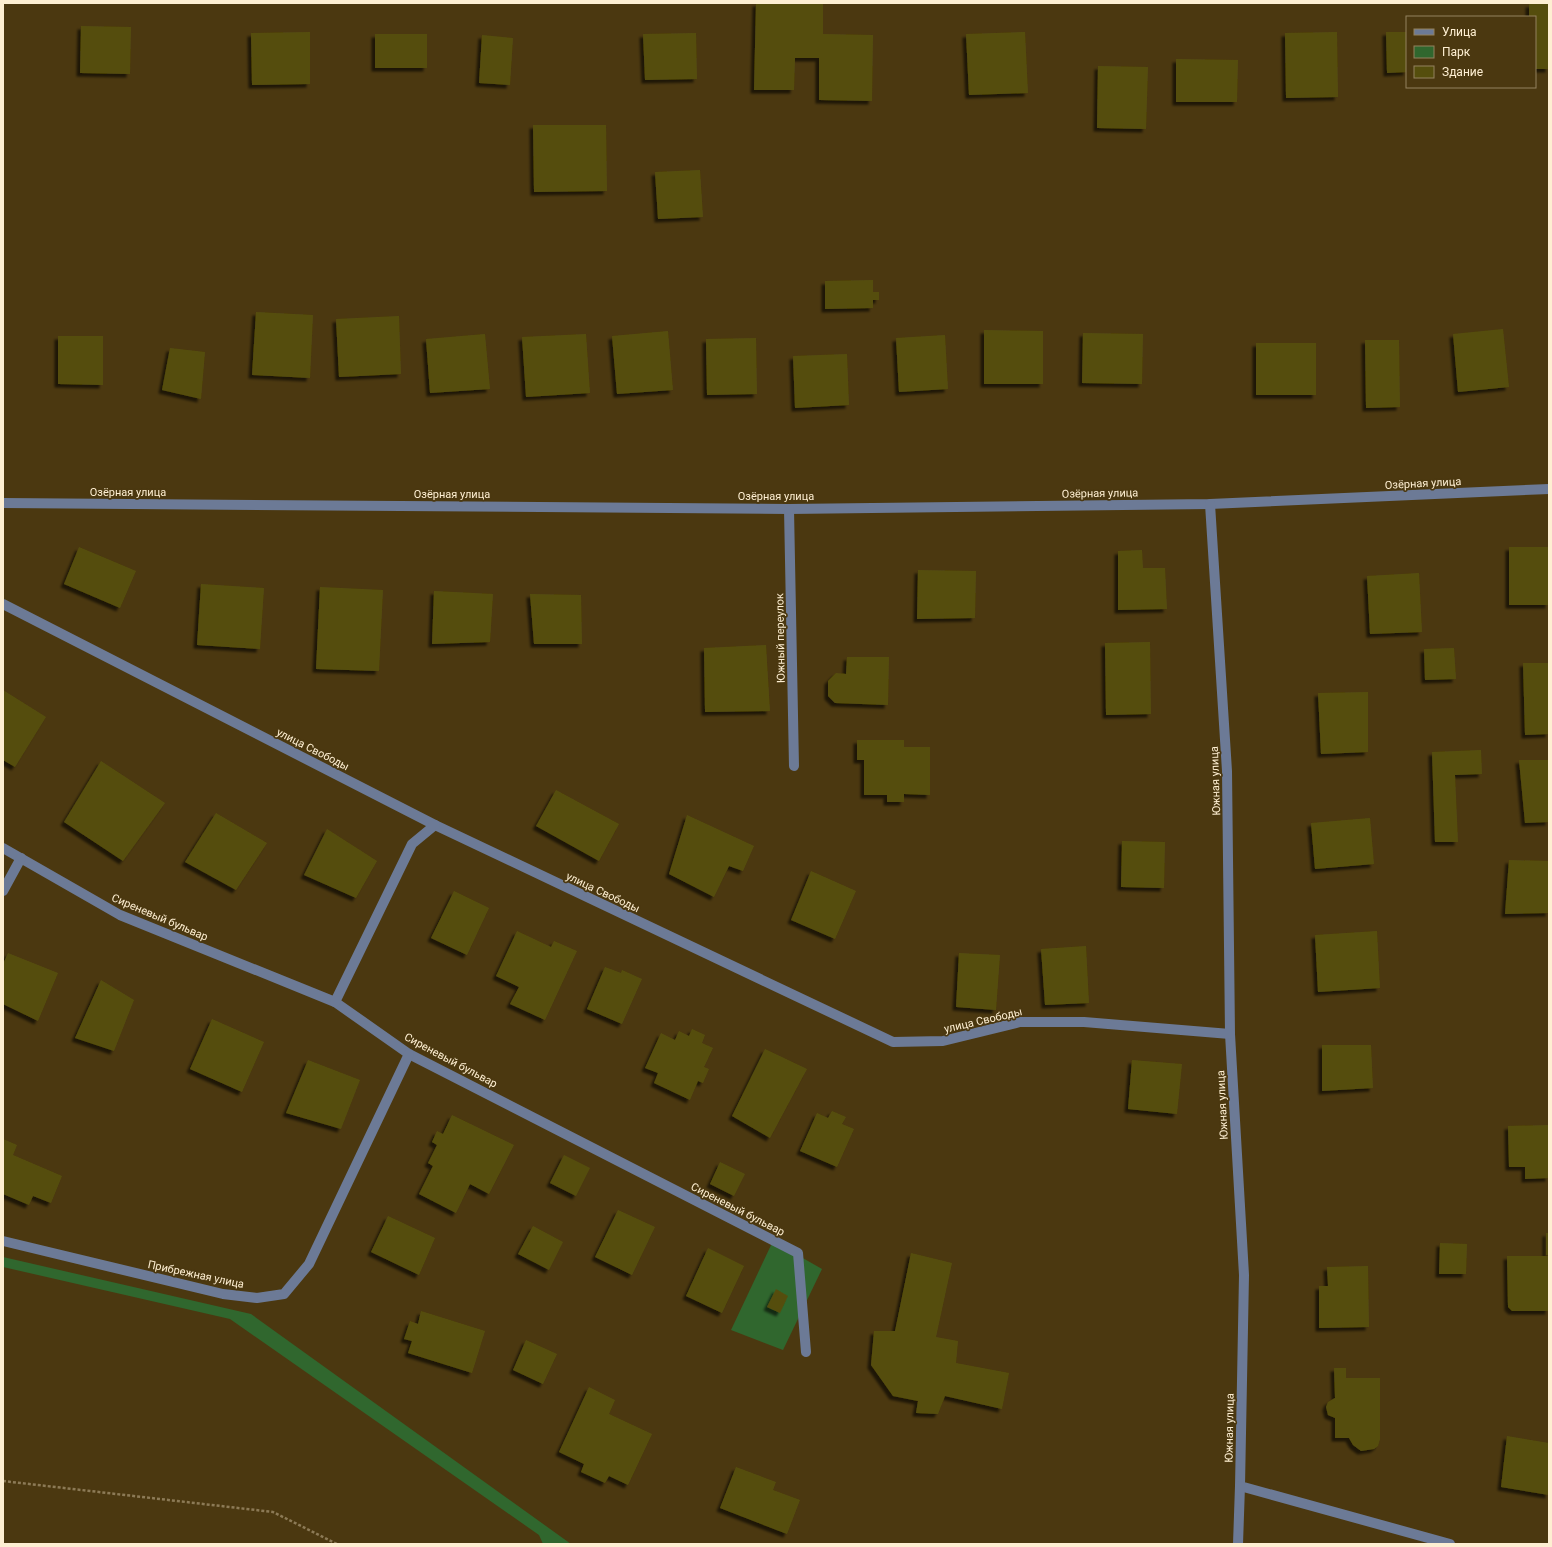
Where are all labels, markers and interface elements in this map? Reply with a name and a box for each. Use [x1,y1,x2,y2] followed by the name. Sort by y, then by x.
[1406,16,1536,88] legend
[1442,25,1477,39] text: Улица
[1442,45,1471,59] text: Парк
[1442,65,1483,79] text: Здание
[1385,475,1462,492] street label: Озёрная улица
[90,486,166,499] street label: Озёрная улица
[1062,486,1138,501] street label: Озёрная улица
[414,488,490,501] street label: Озёрная улица
[738,490,814,503] street label: Озёрная улица
[773,593,788,683] street label: Южный переулок
[274,726,351,773] street label: улица Свободы
[1208,746,1223,816] street label: Южная улица
[564,870,642,915] street label: улица Свободы
[110,891,210,944] street label: Сиреневый бульвар
[943,1005,1023,1036] street label: улица Свободы
[402,1030,499,1090] street label: Сиреневый бульвар
[1214,1070,1231,1140] street label: Южная улица
[689,1180,787,1239] street label: Сиреневый бульвар
[147,1258,245,1291] street label: Прибрежная улица
[1222,1393,1237,1463] street label: Южная улица

